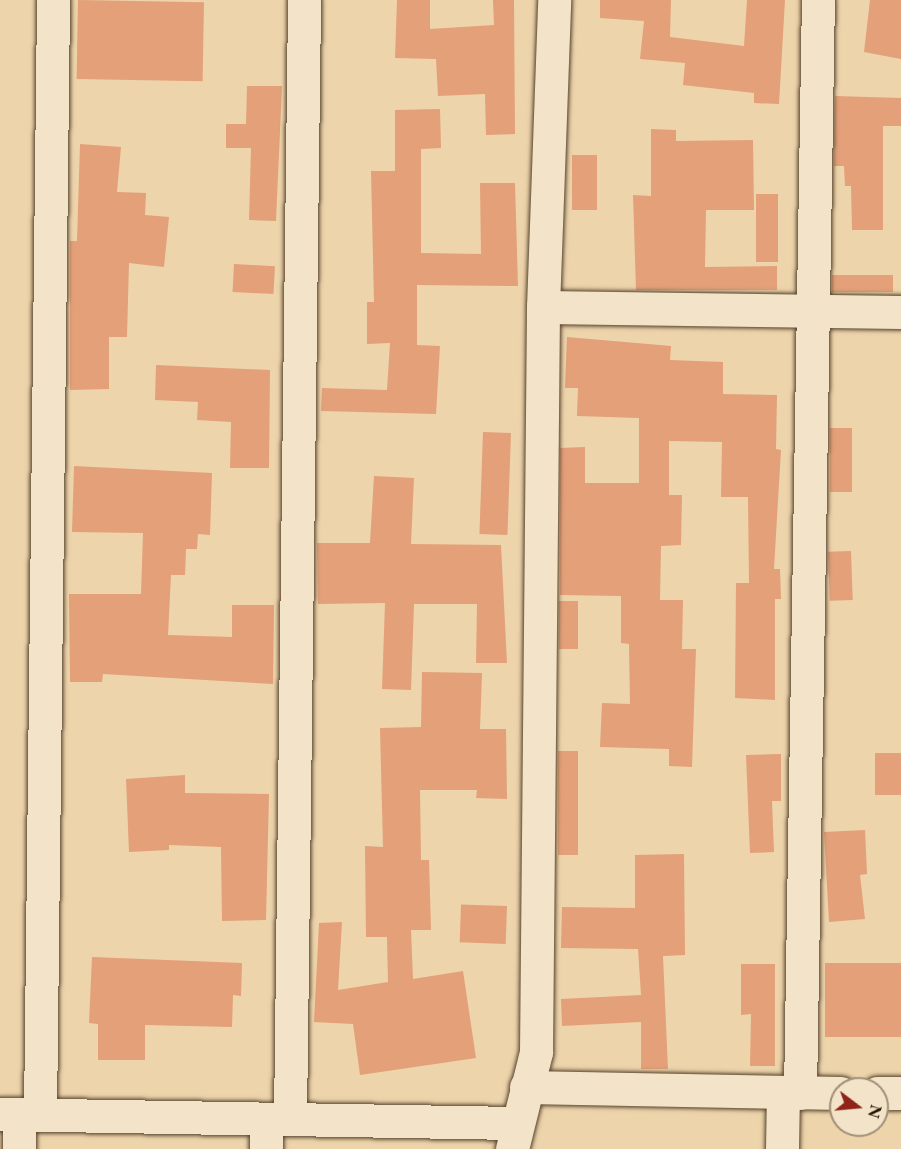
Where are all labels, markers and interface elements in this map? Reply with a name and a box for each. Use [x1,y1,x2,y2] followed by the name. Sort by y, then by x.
[829,1077,889,1137] north arrow
[863,1102,887,1121] text: N

